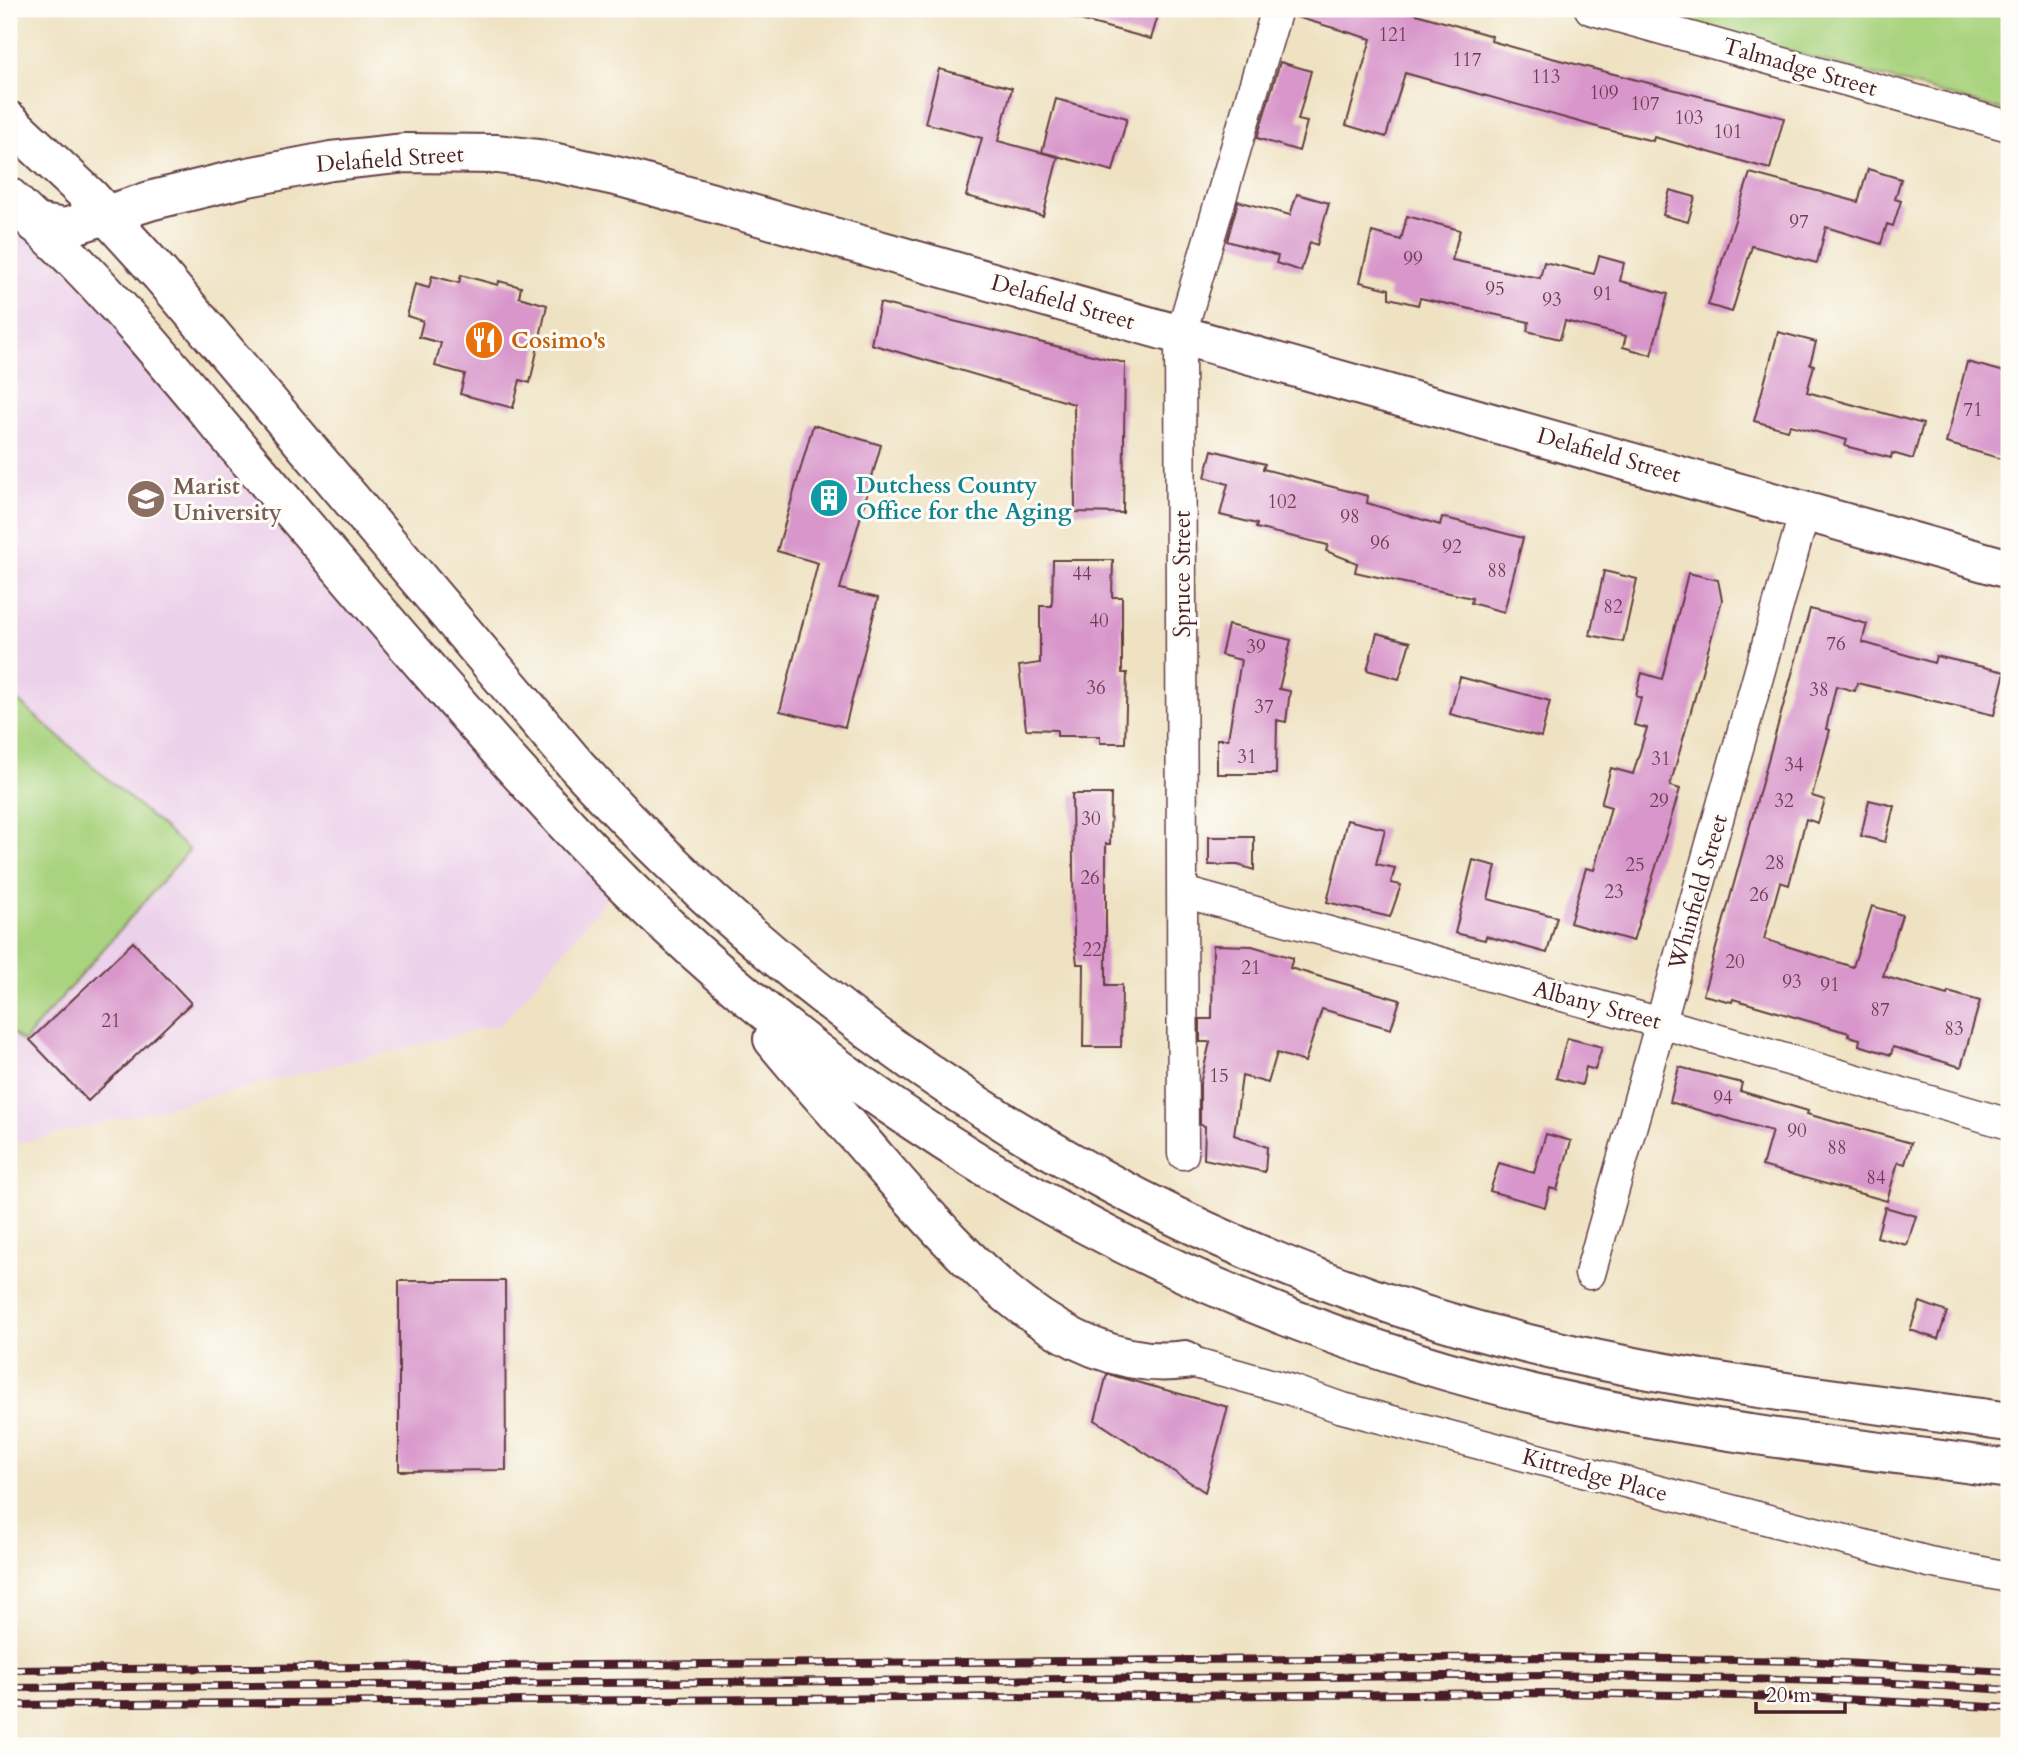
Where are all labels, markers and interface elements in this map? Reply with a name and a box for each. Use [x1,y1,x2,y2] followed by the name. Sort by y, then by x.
[1378,22,1408,48] house number: 121
[1719,30,1881,104] street label: Talmadge Street
[1452,47,1482,73] house number: 117
[1531,64,1561,90] house number: 113
[1589,80,1619,106] house number: 109
[1630,91,1660,117] house number: 107
[1674,105,1704,131] house number: 103
[1713,119,1743,145] house number: 101
[315,138,465,180] street label: Delafield Street
[1789,209,1809,235] house number: 97
[1403,246,1423,272] house number: 99
[988,267,1138,337] street label: Delafield Street
[1485,276,1505,302] house number: 95
[1593,281,1613,307] house number: 91
[1542,287,1562,313] house number: 93
[463,319,505,361] restaurant icon: Cosimo's
[511,325,606,356] place label: Cosimo's
[1963,397,1983,423] house number: 71
[1534,420,1684,490] street label: Delafield Street
[856,470,1072,527] place label: Dutchess County Office for the Aging
[173,471,282,528] place label: Marist University
[808,477,850,519] building icon: Dutchess County Office for the Aging
[125,478,167,520] school or university icon: Marist University
[1267,489,1297,515] house number: 102
[1340,504,1360,530] house number: 98
[1167,510,1198,638] street label: Spruce Street
[1370,530,1390,556] house number: 96
[1442,534,1462,560] house number: 92
[1487,558,1507,584] house number: 88
[1072,561,1092,587] house number: 44
[1603,594,1623,620] house number: 82
[1089,608,1109,634] house number: 40
[1826,631,1846,657] house number: 76
[1246,634,1266,660] house number: 39
[1086,675,1106,701] house number: 36
[1809,677,1829,703] house number: 38
[1254,694,1274,720] house number: 37
[1237,744,1257,770] house number: 31
[1651,746,1671,772] house number: 31
[1784,752,1804,778] house number: 34
[1649,788,1669,814] house number: 29
[1774,788,1794,814] house number: 32
[1081,806,1101,832] house number: 30
[1661,811,1735,974] street label: Whinfield Street
[1765,850,1785,876] house number: 28
[1625,852,1645,878] house number: 25
[1080,865,1100,891] house number: 26
[1604,879,1624,905] house number: 23
[1749,882,1769,908] house number: 26
[1082,937,1102,963] house number: 22
[1725,949,1745,975] house number: 20
[1241,955,1261,981] house number: 21
[1782,969,1802,995] house number: 93
[1820,972,1840,998] house number: 91
[1530,973,1664,1037] street label: Albany Street
[1870,997,1890,1023] house number: 87
[101,1008,121,1034] house number: 21
[1944,1016,1964,1042] house number: 83
[1209,1063,1229,1089] house number: 15
[1713,1085,1733,1111] house number: 94
[1787,1118,1807,1144] house number: 90
[1827,1135,1847,1161] house number: 88
[1866,1165,1886,1191] house number: 84
[1519,1441,1671,1509] street label: Kittredge Place
[1756,1671,1845,1715] scale bar
[1766,1681,1811,1710] text: 20 m

